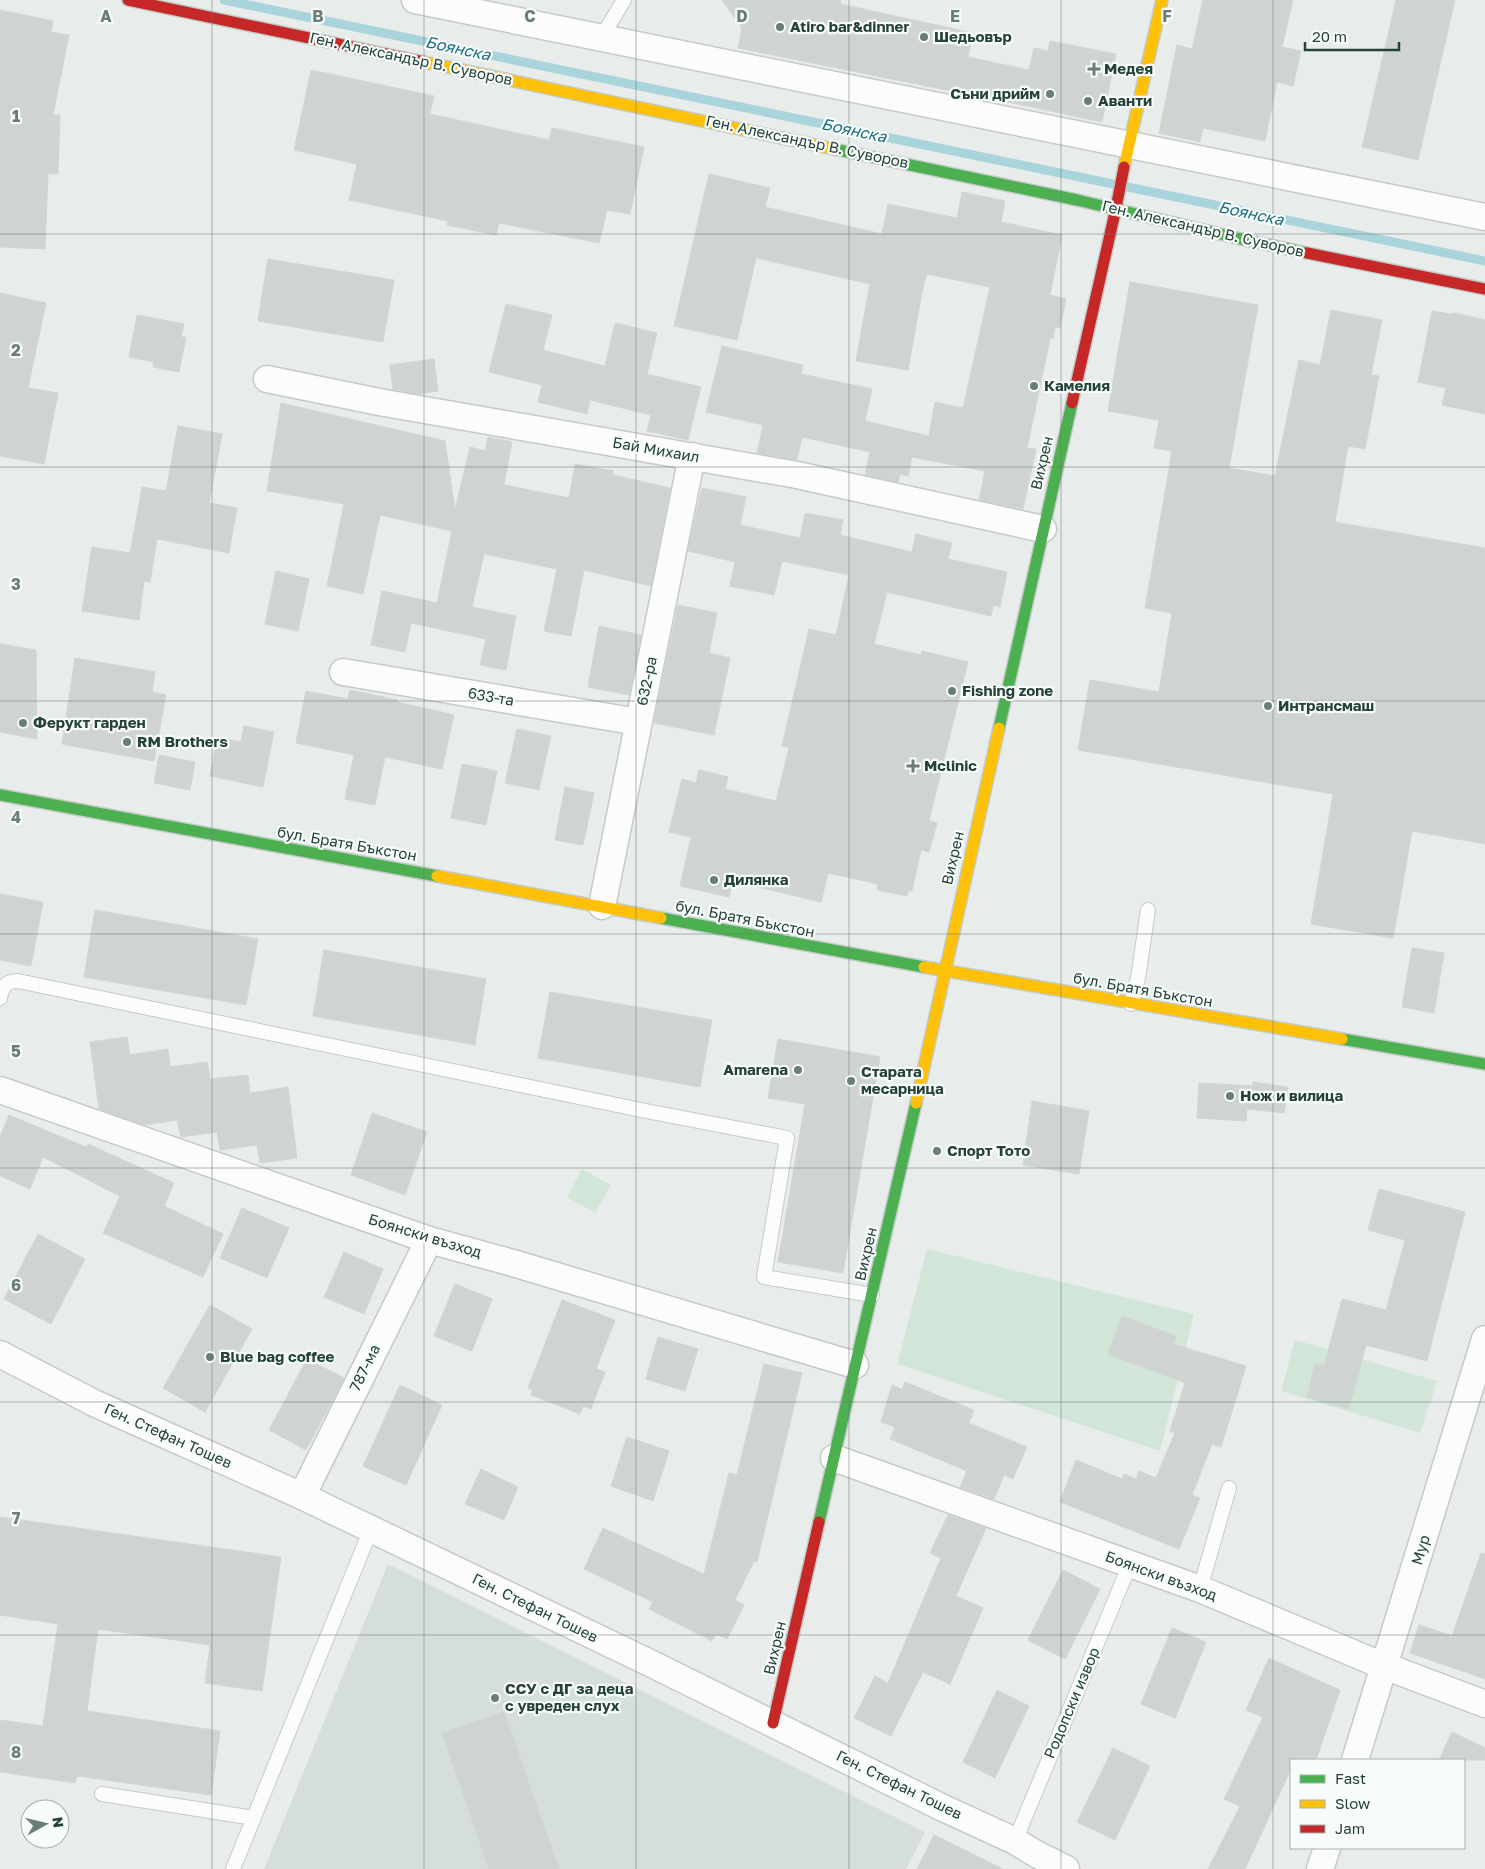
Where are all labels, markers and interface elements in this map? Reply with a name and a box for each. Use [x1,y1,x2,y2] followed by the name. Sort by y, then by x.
[100,6,112,26] text: A
[312,6,324,26] text: B
[524,6,536,26] text: C
[736,6,748,26] text: D
[950,6,960,26] text: E
[1162,6,1172,26] text: F
[790,17,909,35] place label: Atiro bar&dinner
[1305,20,1399,52] scale bar
[774,21,786,33] marker: Atiro bar&dinner
[934,27,1012,45] place label: Шедьовър
[1312,27,1347,45] text: 20 m
[308,28,514,88] street label: Ген. Александър В. Суворов
[424,31,493,65] water label: Боянска
[918,31,930,43] marker: Шедьовър
[1104,59,1153,77] place label: Медея
[1088,63,1100,75] marker: Медея
[950,84,1040,102] place label: Съни дрийм
[1044,88,1056,100] marker: Съни дрийм
[1098,91,1152,109] place label: Аванти
[1082,95,1094,107] marker: Аванти
[12,106,20,126] text: 1
[704,111,910,171] street label: Ген. Александър В. Суворов
[820,113,889,147] water label: Боянска
[1100,196,1306,260] street label: Ген. Александър В. Суворов
[1217,196,1286,230] water label: Боянска
[11,340,21,360] text: 2
[1044,376,1110,394] place label: Камелия
[1028,380,1040,392] marker: Камелия
[611,433,701,466] street label: Бай Михаил
[1026,434,1056,491] street label: Вихрен
[11,574,21,594] text: 3
[632,654,660,707] street label: 632-ра
[962,681,1053,699] place label: Fishing zone
[467,683,516,709] street label: 633-та
[946,685,958,697] marker: Fishing zone
[1278,696,1374,714] place label: Интрансмаш
[1262,700,1274,712] marker: Интрансмаш
[33,713,146,731] place label: Ферукт гарден
[17,717,29,729] marker: Ферукт гарден
[137,732,228,750] place label: RM Brothers
[121,736,133,748] marker: RM Brothers
[924,756,977,774] place label: Mclinic
[906,759,920,773] marker: Mclinic
[11,807,21,827] text: 4
[276,822,418,864] street label: бул. Братя Бъкстон
[937,829,967,886] street label: Вихрен
[724,870,789,888] place label: Дилянка
[708,874,720,886] marker: Дилянка
[674,896,816,940] street label: бул. Братя Бъкстон
[1072,968,1214,1010] street label: бул. Братя Бъкстон
[11,1041,21,1061] text: 5
[723,1060,788,1078] place label: Amarena
[861,1062,944,1097] place label: Старата месарница
[792,1064,804,1076] marker: Amarena
[845,1075,857,1087] marker: Старата месарница
[1240,1086,1344,1104] place label: Нож и вилица
[1224,1090,1236,1102] marker: Нож и вилица
[947,1141,1030,1159] place label: Спорт Тото
[931,1145,943,1157] marker: Спорт Тото
[366,1209,484,1261] street label: Боянски възход
[850,1225,880,1282] street label: Вихрен
[11,1275,21,1295] text: 6
[345,1341,383,1394] street label: 787-ма
[220,1347,335,1365] place label: Blue bag coffee
[204,1351,216,1363] marker: Blue bag coffee
[102,1399,235,1471] street label: Ген. Стефан Тошев
[12,1508,21,1528] text: 7
[1407,1532,1433,1567] street label: Мур
[1103,1547,1220,1604] street label: Боянски възход
[470,1569,601,1645] street label: Ген. Стефан Тошев
[759,1619,789,1676] street label: Вихрен
[1040,1644,1103,1761] street label: Родопски извор
[505,1679,634,1714] place label: ССУ с ДГ за деца с увреден слух
[489,1692,501,1704] marker: ССУ с ДГ за деца с увреден слух
[11,1742,21,1762] text: 8
[834,1746,965,1822] street label: Ген. Стефан Тошев
[1290,1759,1465,1849] legend
[1335,1769,1366,1787] text: Fast
[1335,1794,1370,1812] text: Slow
[20,1799,70,1849] north arrow
[49,1816,68,1829] text: N
[1335,1819,1365,1837] text: Jam

